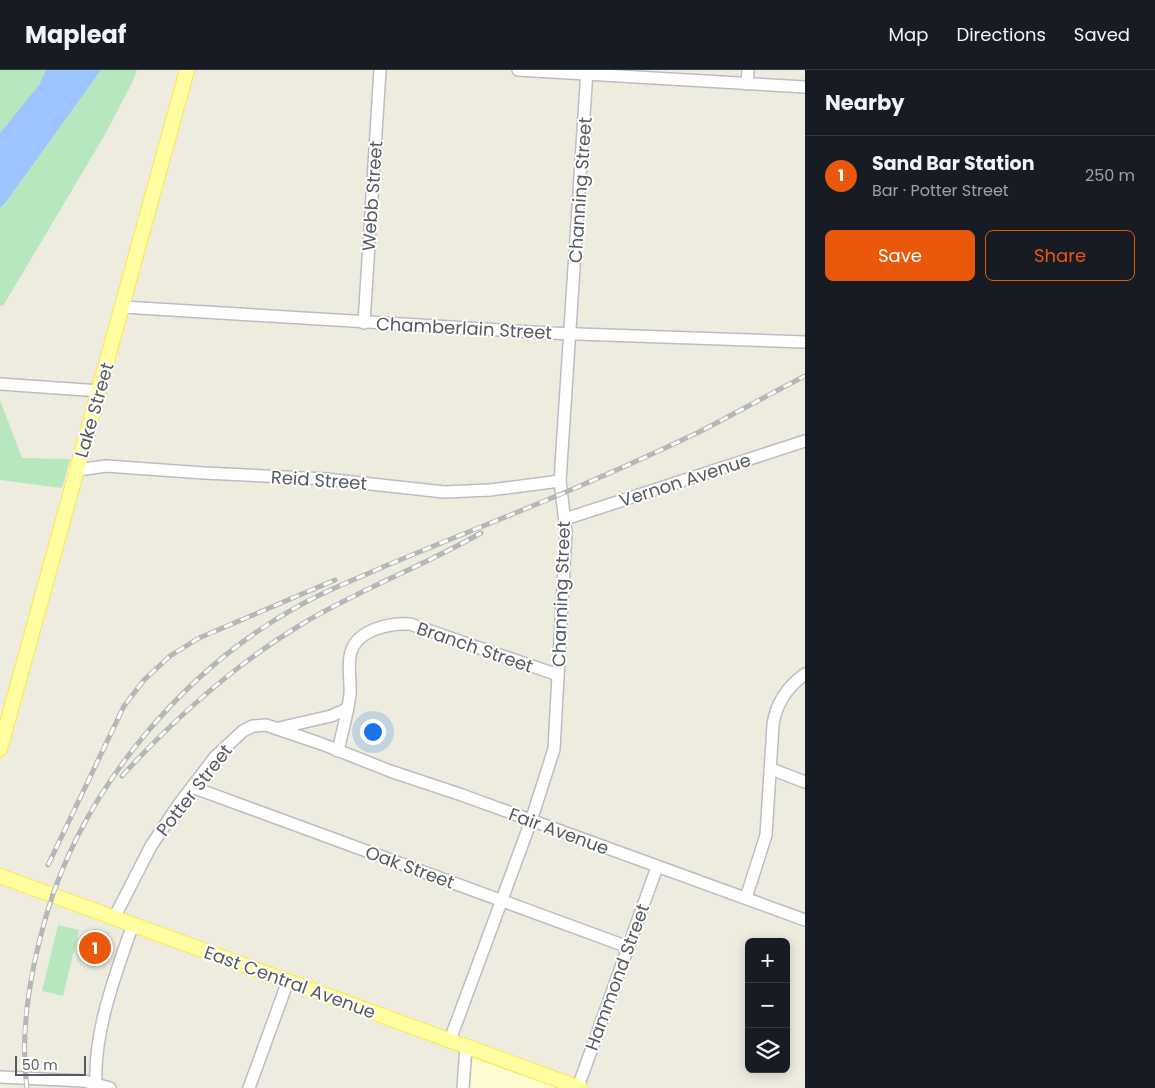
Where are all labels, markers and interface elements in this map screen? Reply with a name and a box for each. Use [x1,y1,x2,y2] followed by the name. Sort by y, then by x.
[25,18,126,51] text: Mapleaf
[889,22,928,47] text: Map
[956,22,1046,47] text: Directions
[1074,22,1130,47] text: Saved
[825,88,905,117] text: Nearby
[562,116,598,264] street label: Channing Street
[356,140,388,252] street label: Webb Street
[872,150,1034,177] text: Sand Bar Station
[838,164,844,187] text: 1
[1085,164,1135,187] text: 250 m
[872,179,1009,202] text: Bar · Potter Street
[825,230,975,281] button: Save
[985,230,1135,281] button: Share
[375,311,553,345] street label: Chamberlain Street
[68,360,120,460] street label: Lake Street
[616,447,754,513] street label: Vernon Avenue
[270,464,368,496] street label: Reid Street
[546,520,576,668] street label: Channing Street
[414,615,536,679] street label: Branch Street
[360,719,386,745] your location
[150,739,238,841] street label: Potter Street
[505,801,613,861] street label: Fair Avenue
[362,839,458,895] street label: Oak Street
[579,900,655,1054] street label: Hammond Street
[79,929,111,967] pin: 1
[745,938,790,1073] map controls
[745,938,790,983] button: +
[201,939,379,1025] street label: East Central Avenue
[745,983,790,1028] button: −
[745,1028,790,1073] button: layers
[15,1053,86,1076] scale bar
[22,1055,58,1075] text: 50 m

